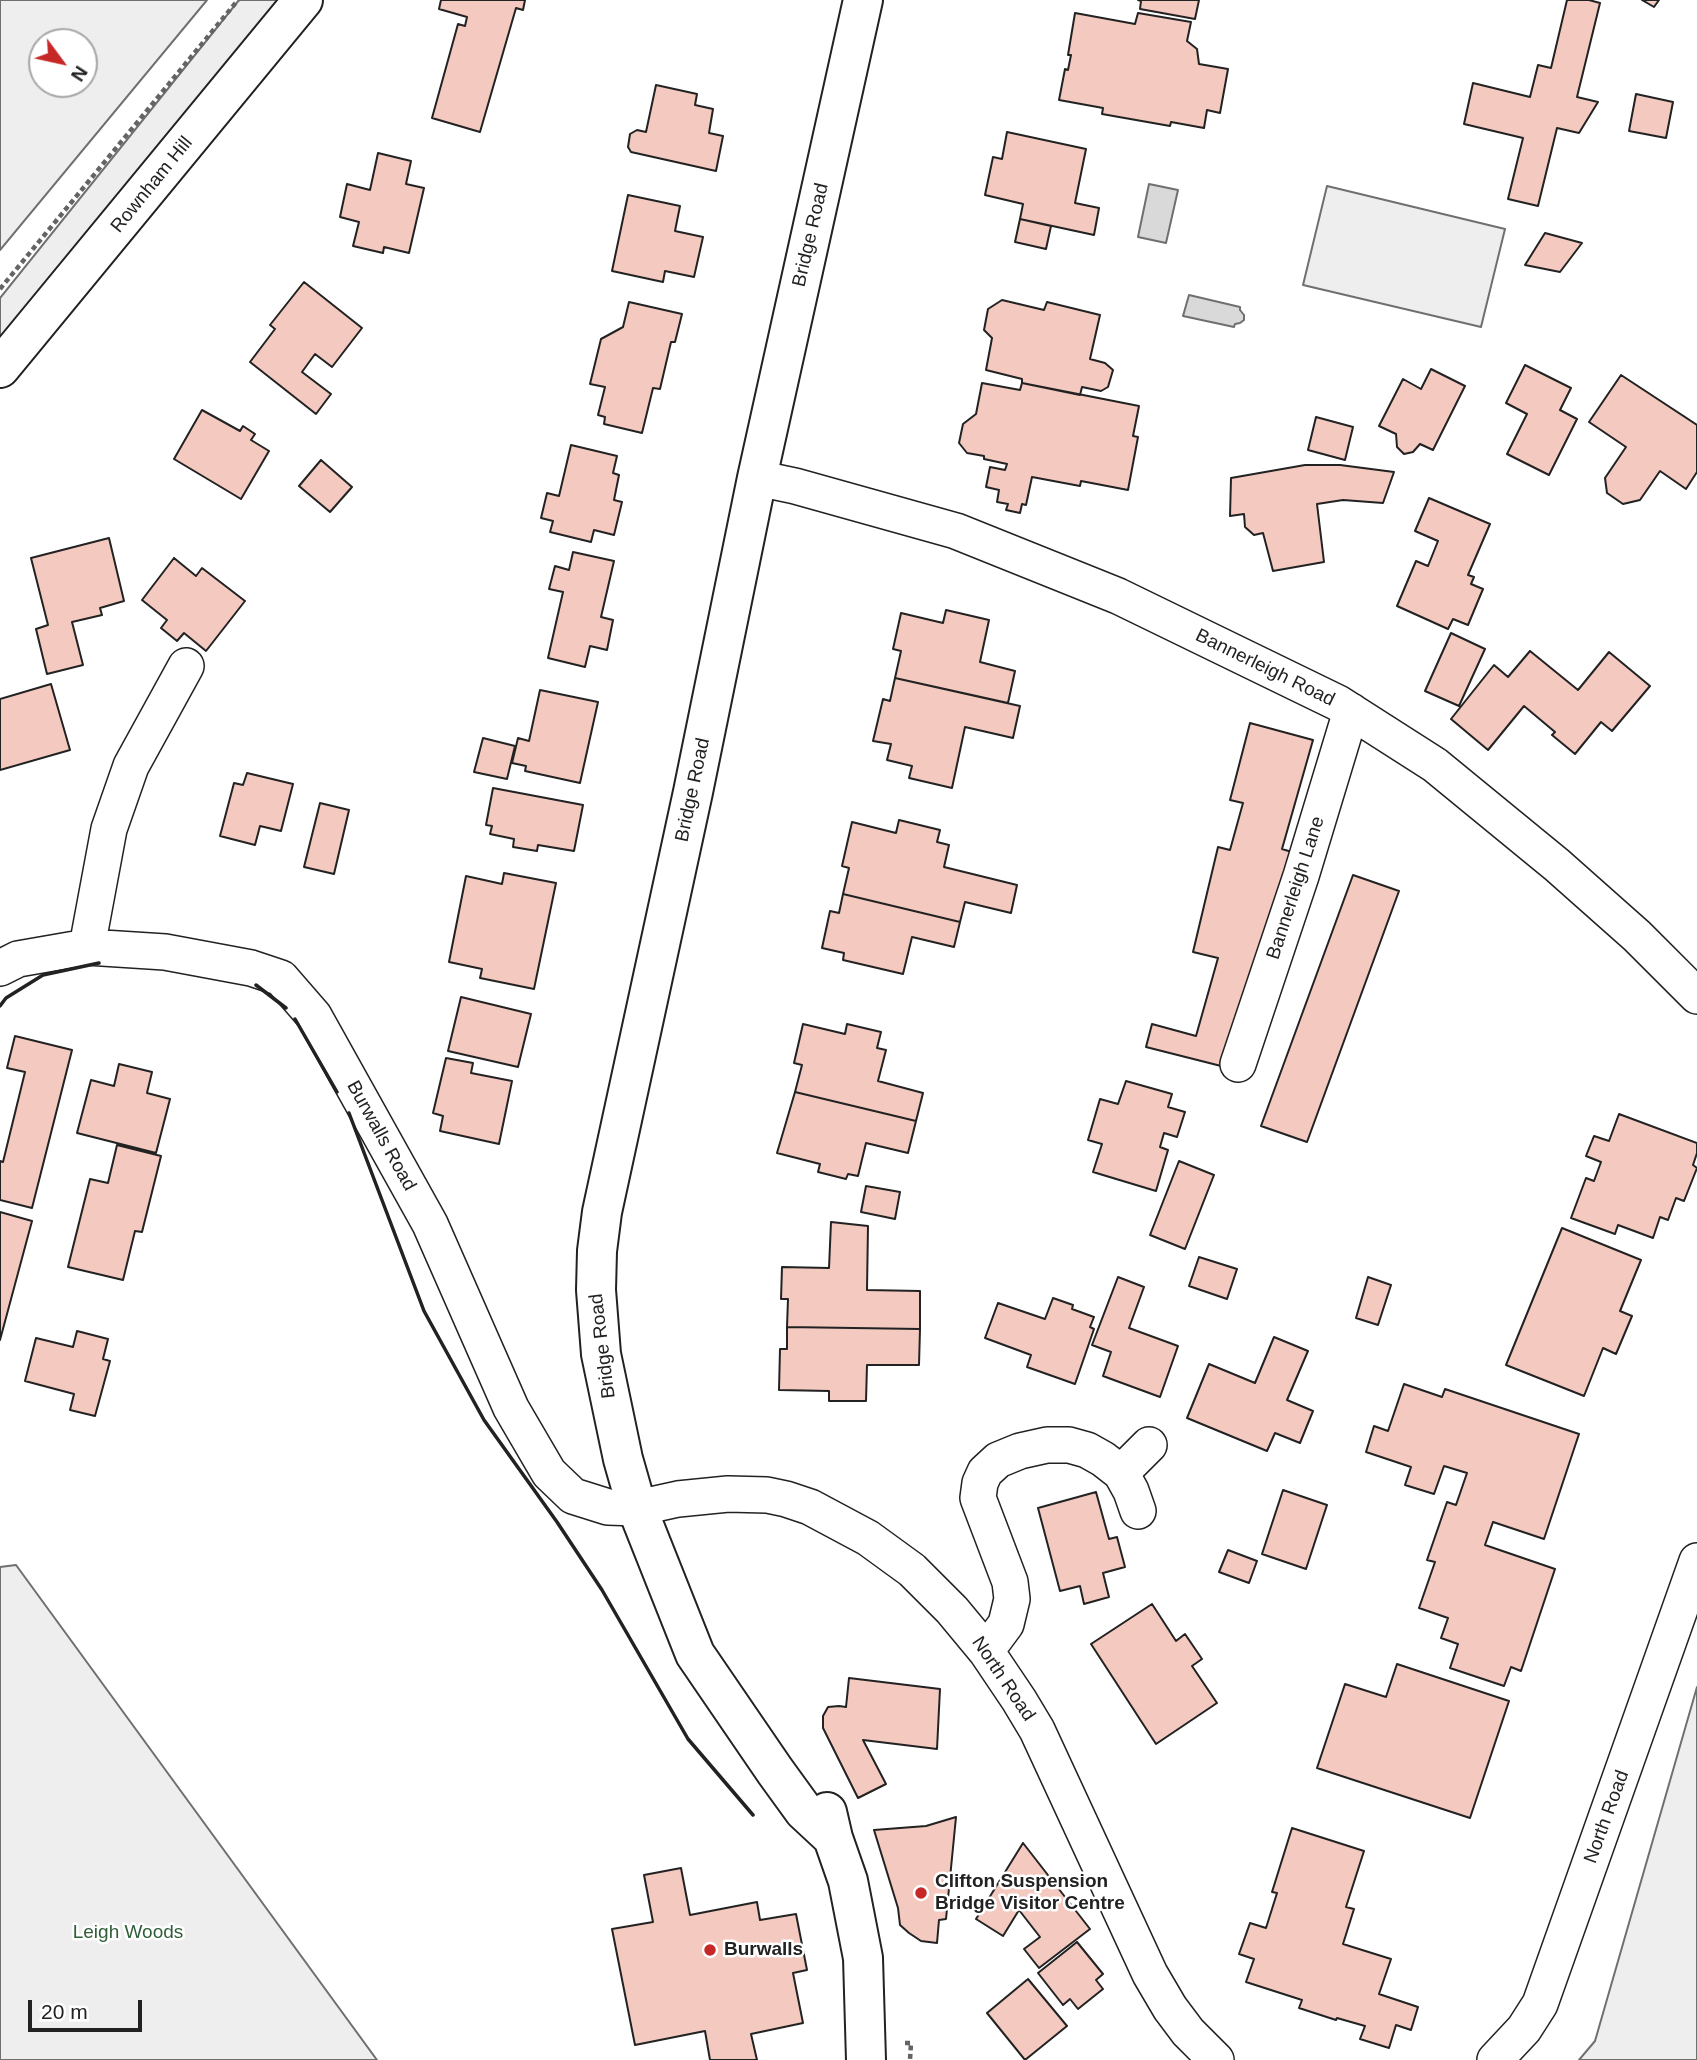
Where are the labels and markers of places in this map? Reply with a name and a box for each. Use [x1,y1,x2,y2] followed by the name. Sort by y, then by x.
[935,1871,1125,1915] place label: Clifton Suspension Bridge Visitor Centre
[913,1885,929,1901] marker: Clifton Suspension Bridge Visitor Centre
[724,1939,803,1961] place label: Burwalls
[702,1942,718,1958] marker: Burwalls

